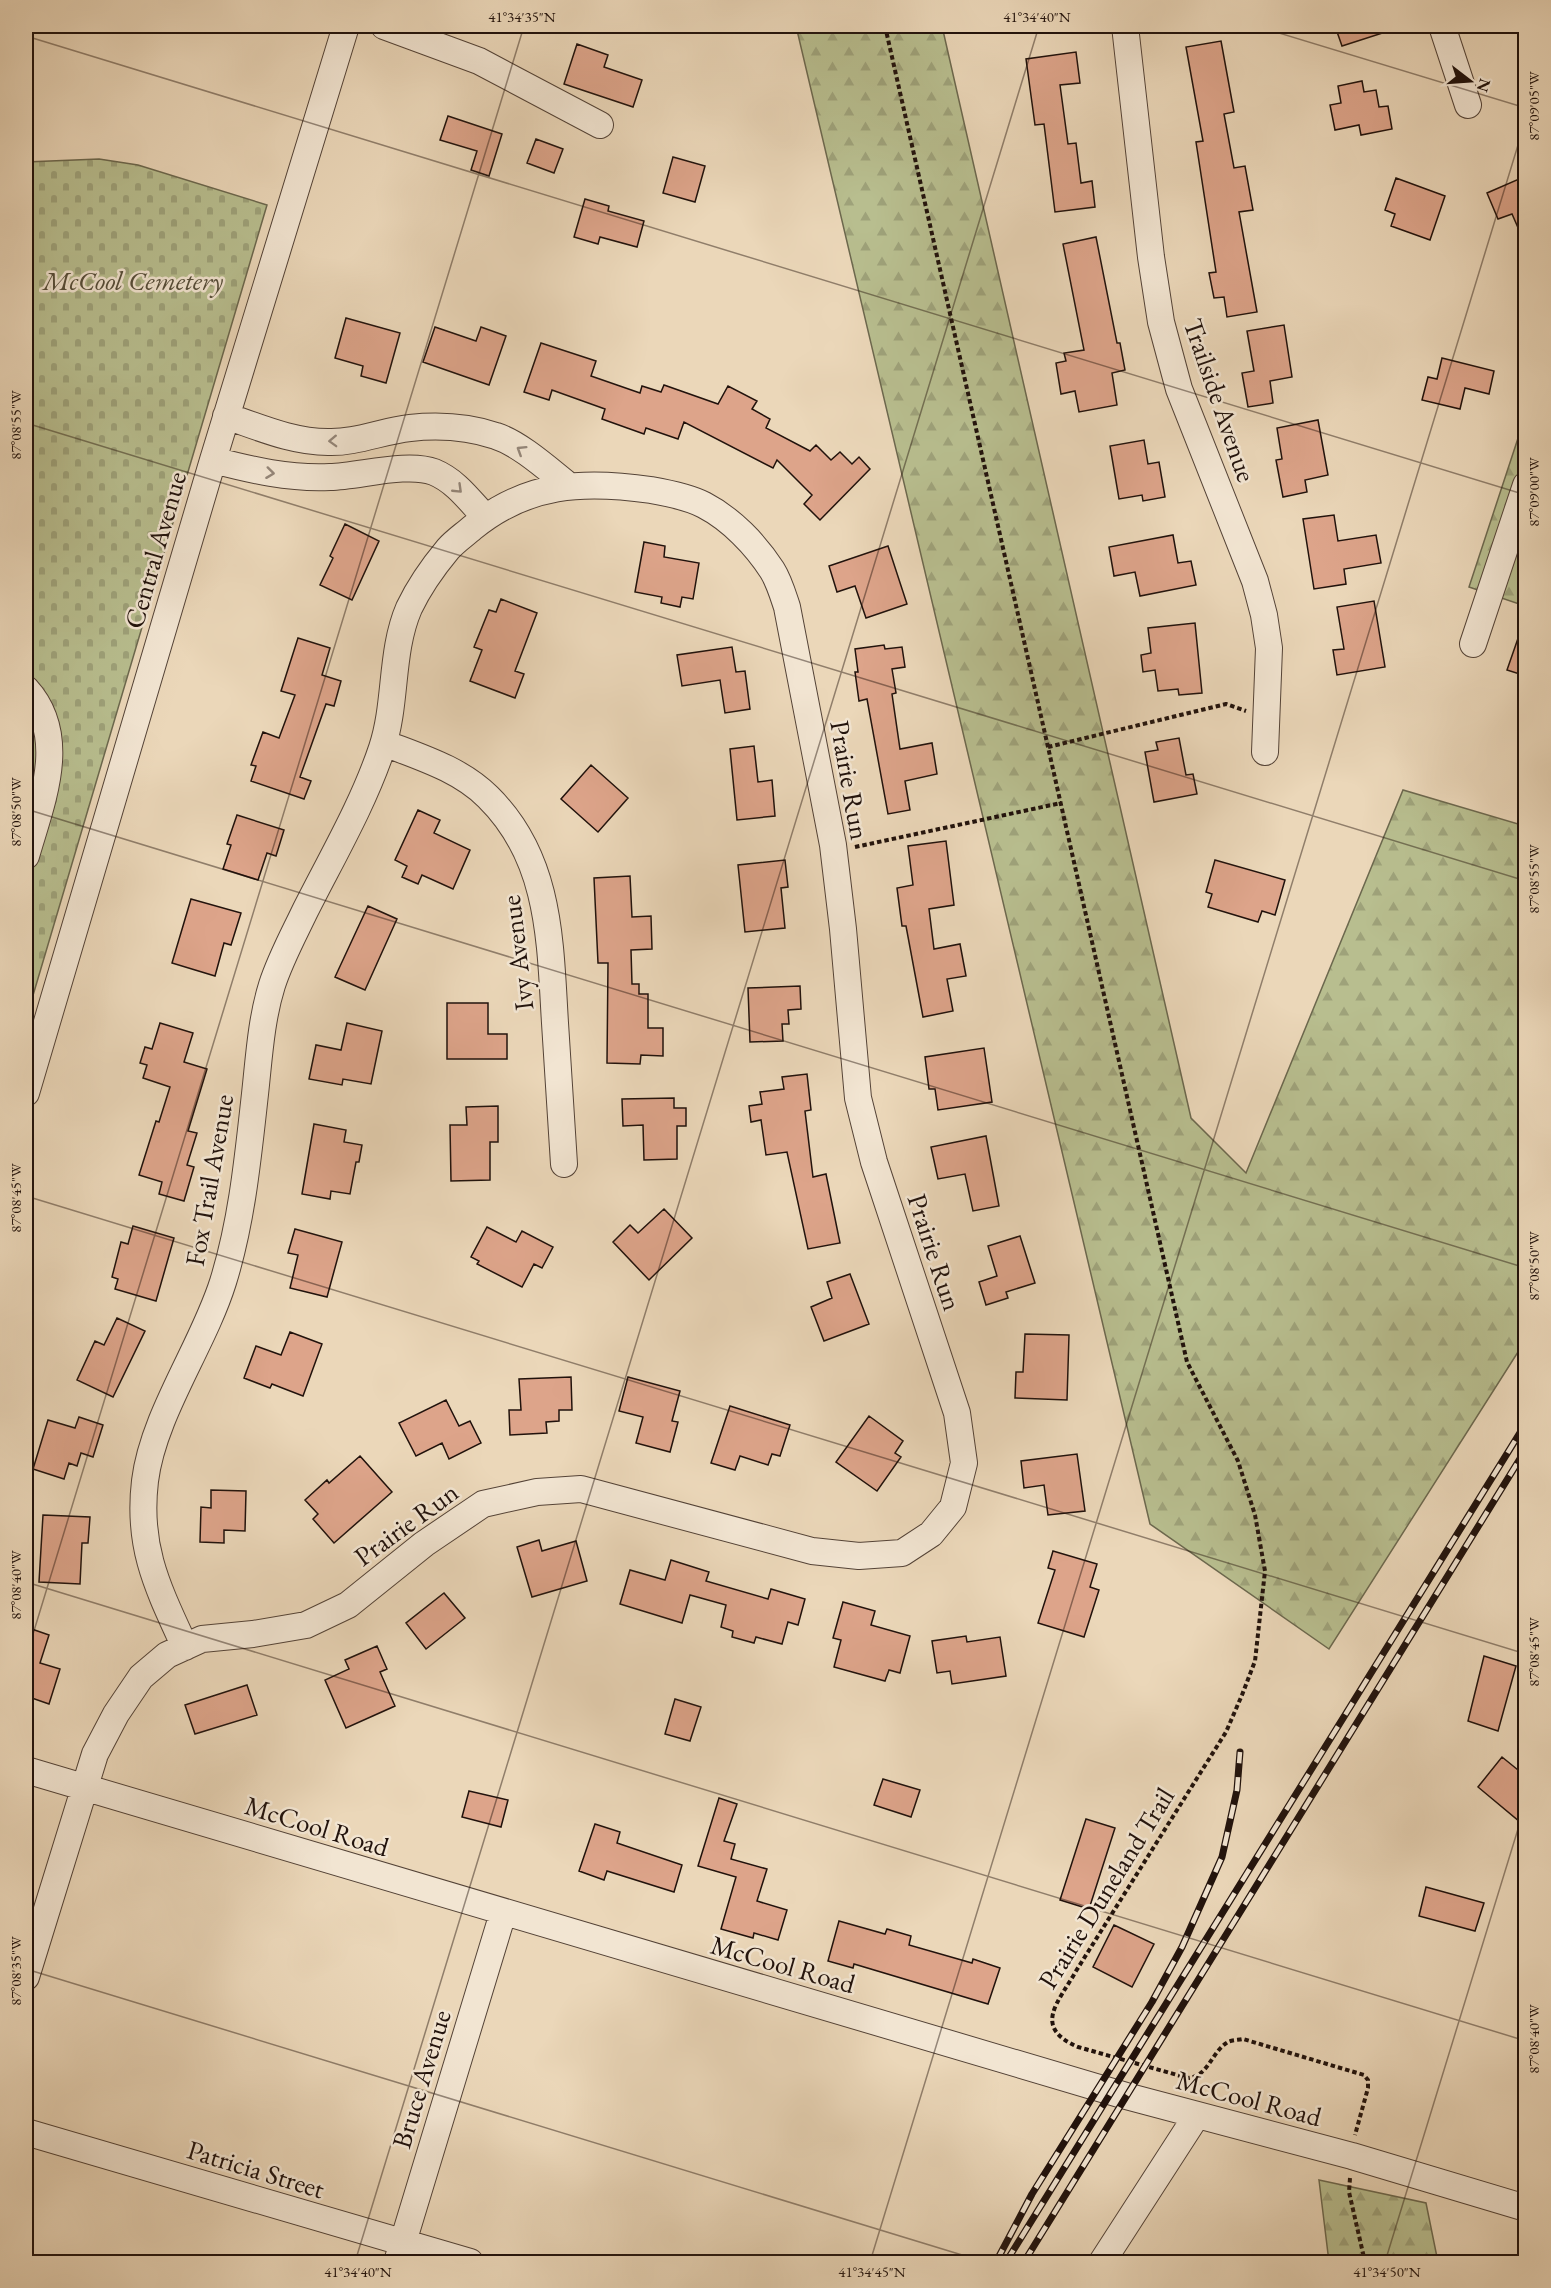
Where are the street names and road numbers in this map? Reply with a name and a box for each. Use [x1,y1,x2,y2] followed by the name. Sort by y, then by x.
[1176,314,1264,486] street label: Trailside Avenue
[116,468,194,632] street label: Central Avenue
[822,718,878,842] street label: Prairie Run
[493,893,541,1013] street label: Ivy Avenue
[177,1091,241,1269] street label: Fox Trail Avenue
[900,1189,970,1315] street label: Prairie Run
[347,1474,465,1574] street label: Prairie Run
[1030,1781,1182,1995] street label: Prairie Duneland Trail
[241,1788,394,1865] street label: McCool Road
[707,1927,860,2001] street label: McCool Road
[383,2006,459,2152] street label: Bruce Avenue
[1173,2062,1326,2134] street label: McCool Road
[183,2132,329,2207] street label: Patricia Street

